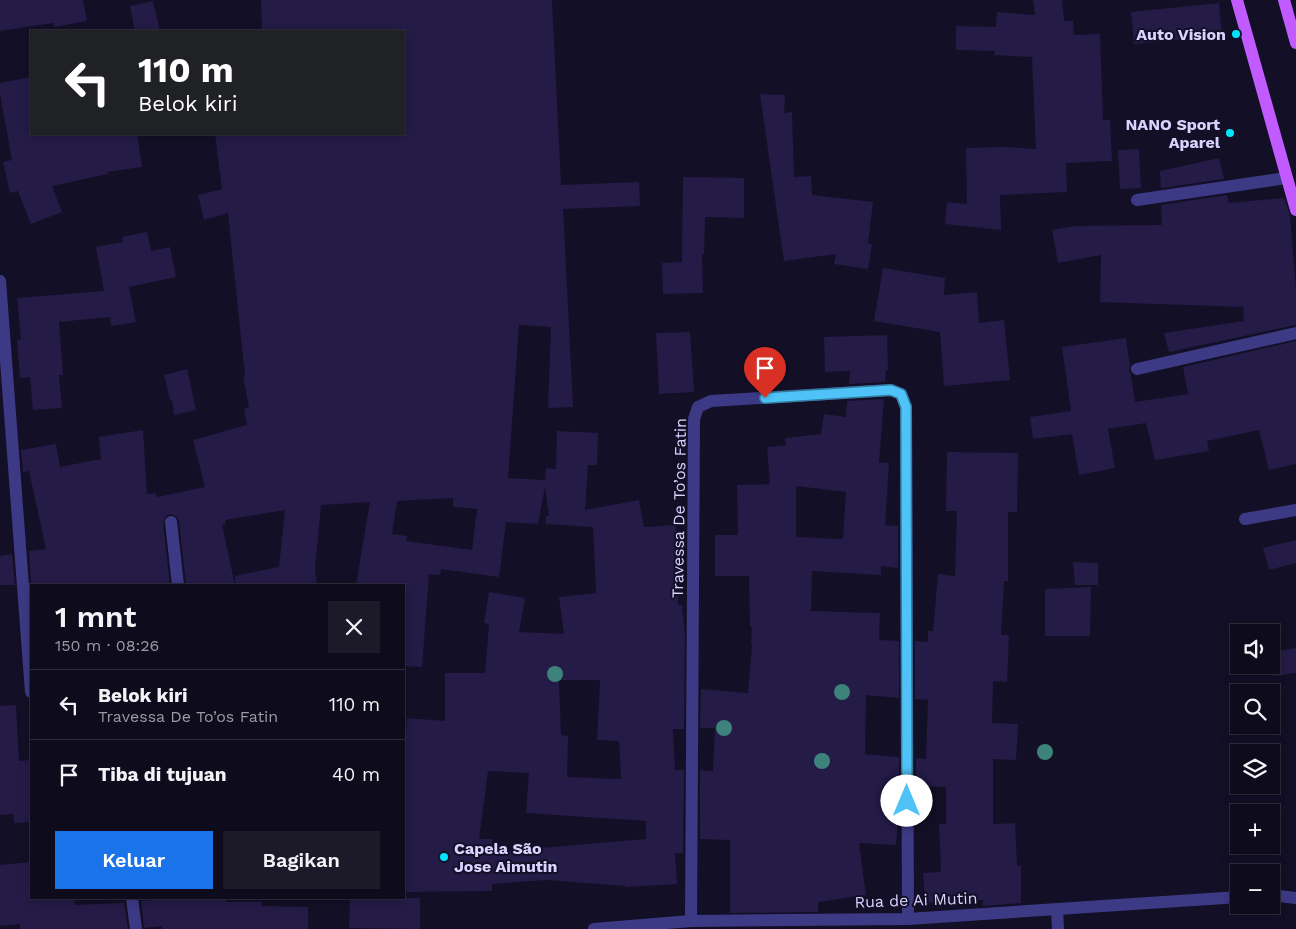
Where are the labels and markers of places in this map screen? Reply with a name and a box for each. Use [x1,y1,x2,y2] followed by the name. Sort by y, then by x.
[1136,25,1226,44] place label: Auto Vision
[1230,28,1242,40] marker: Auto Vision
[1126,115,1221,152] place label: NANO Sport Aparel
[1224,127,1236,139] marker: NANO Sport Aparel
[744,347,786,398] pin
[454,839,557,876] place label: Capela São Jose Aimutin
[438,851,450,863] marker: Capela São Jose Aimutin

